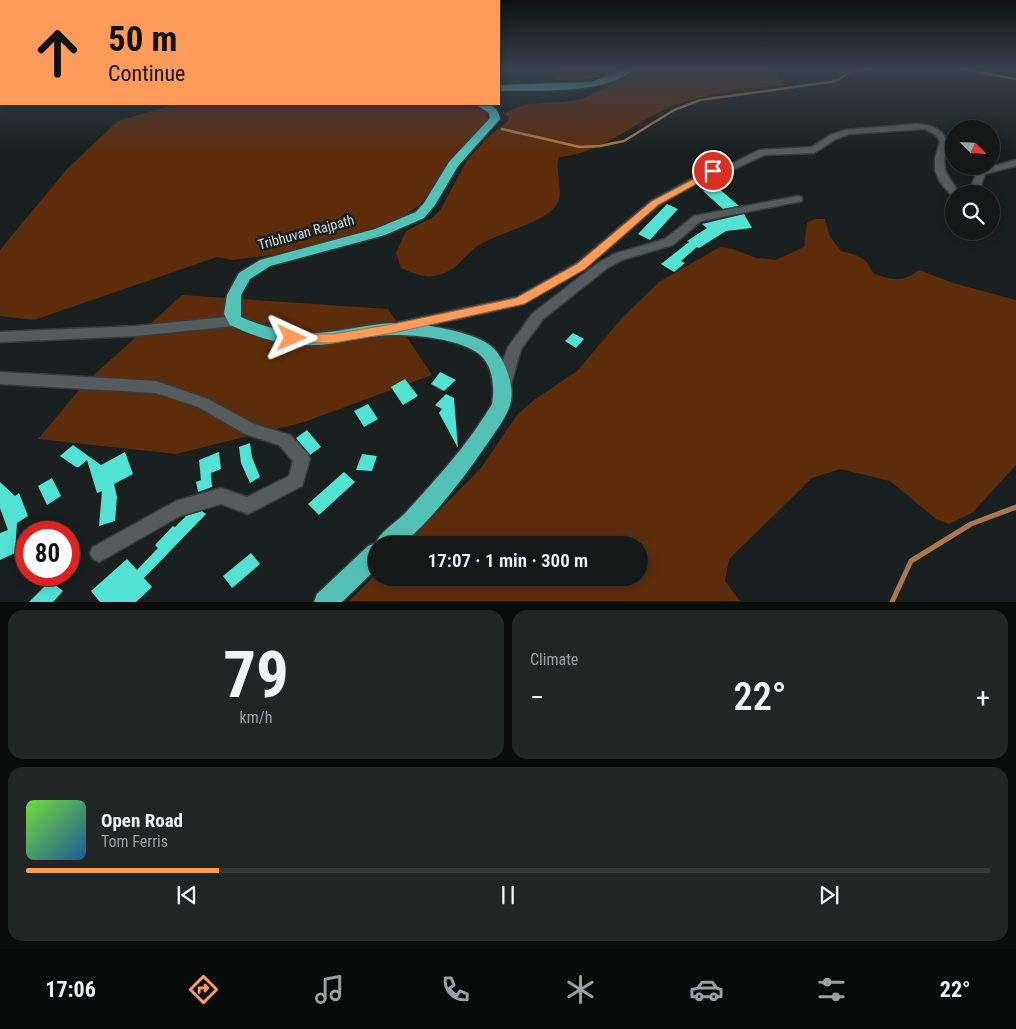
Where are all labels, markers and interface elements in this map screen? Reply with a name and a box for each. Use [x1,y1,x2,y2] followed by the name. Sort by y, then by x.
[108,19,177,60] text: 50 m
[25,20,90,85] icon: ahead
[108,61,185,86] text: Continue
[945,120,1000,175] north arrow
[945,120,1000,240] map controls
[692,150,734,192] pin
[699,157,727,185] icon: arrive
[945,185,1000,240] button: search
[256,211,356,253] street label: Tribhuvan Rajpath
[265,311,317,363] position arrow
[15,521,80,586] speed limit sign: 80
[428,549,588,572] text: 17:07 · 1 min · 300 m
[223,637,289,713] text: 79
[530,650,578,669] text: Climate
[734,675,786,719] text: 22°
[530,681,544,714] text: −
[976,681,990,714] text: +
[240,708,272,727] text: km/h
[101,809,183,832] text: Open Road
[101,832,168,851] text: Tom Ferris
[173,881,201,909] icon: previous
[494,881,522,909] icon: pause
[815,881,843,909] icon: next
[186,972,221,1007] icon: directions
[312,972,347,1007] icon: music
[438,972,473,1007] icon: phone
[563,972,598,1007] icon: climate
[689,972,724,1007] icon: car
[814,972,849,1007] icon: filters
[45,977,96,1002] text: 17:06
[940,977,971,1002] text: 22°

